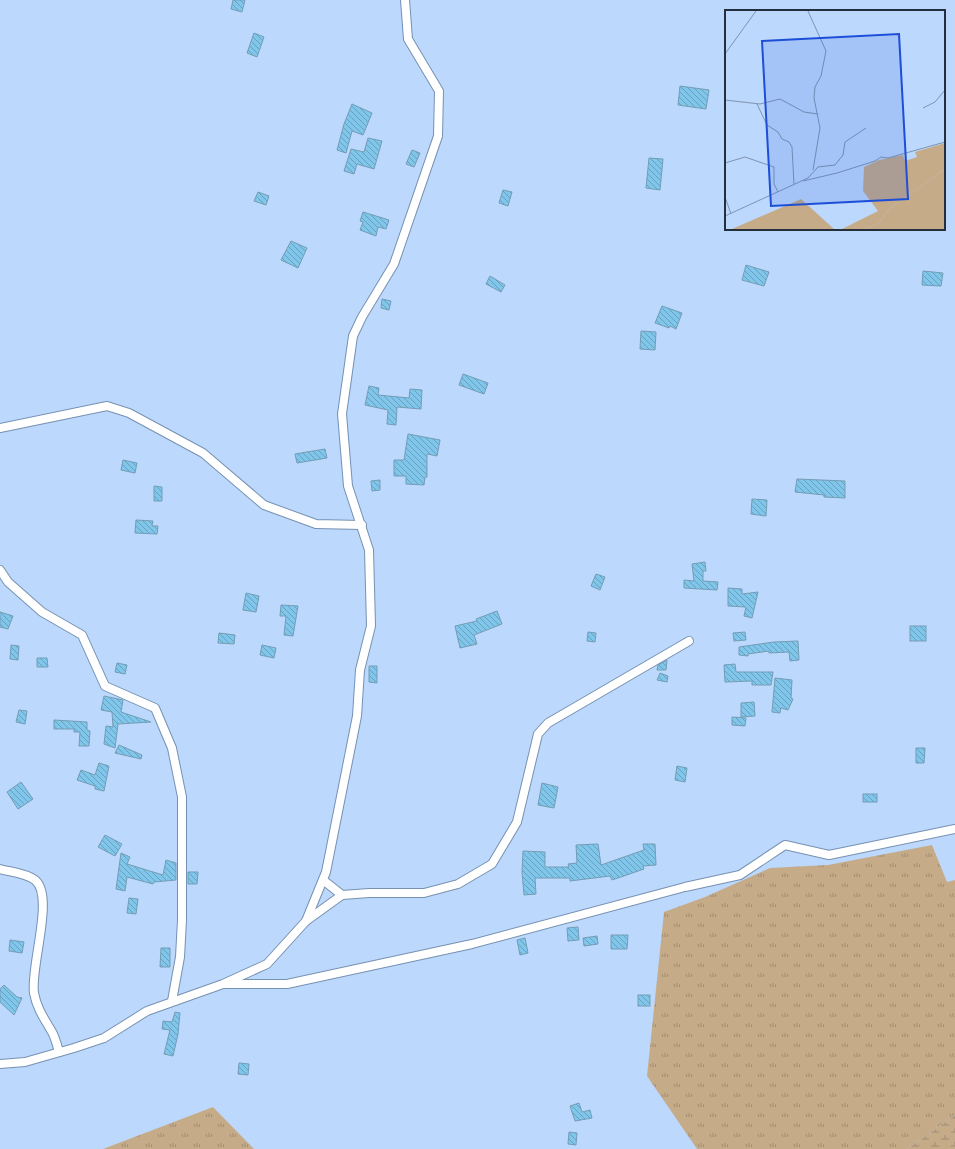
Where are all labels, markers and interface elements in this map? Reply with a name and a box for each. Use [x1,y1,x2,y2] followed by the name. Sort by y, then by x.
[725,10,945,230] inset map

